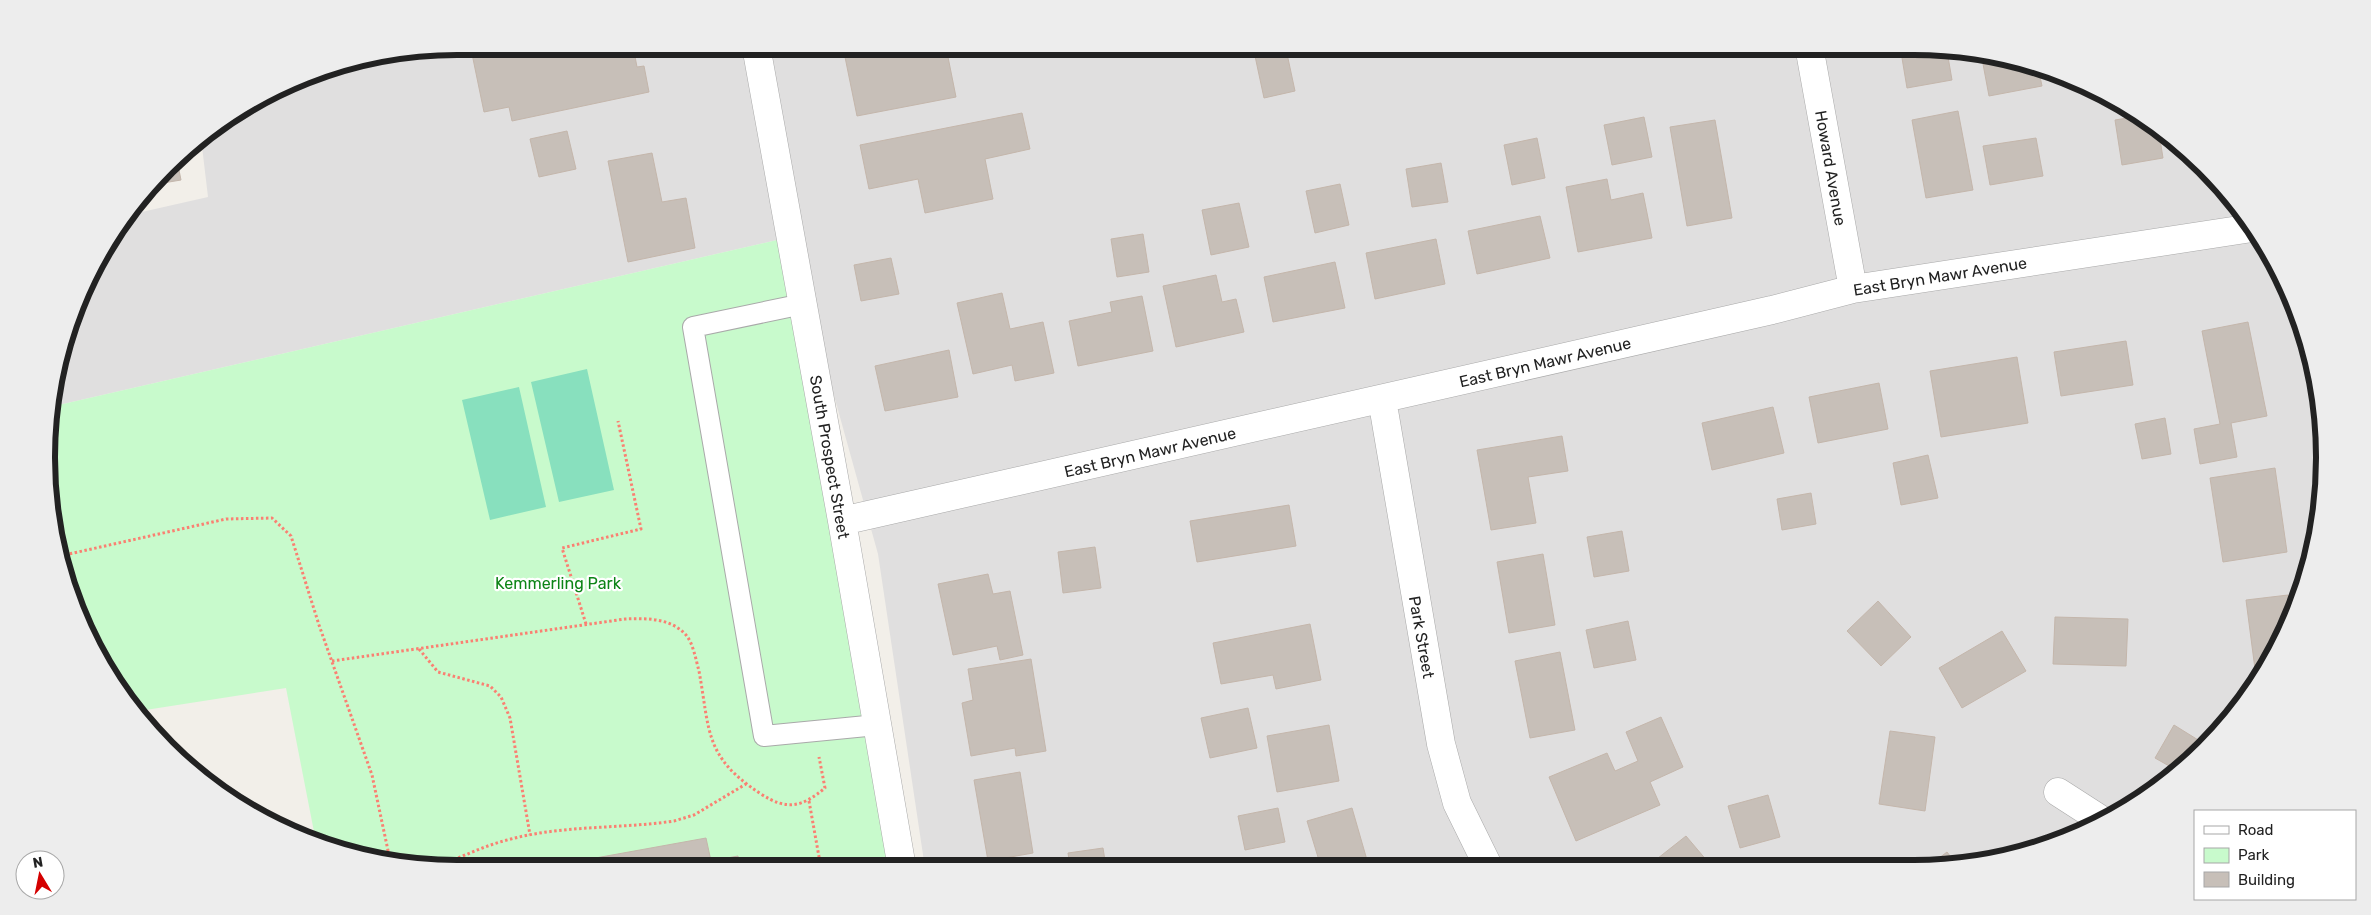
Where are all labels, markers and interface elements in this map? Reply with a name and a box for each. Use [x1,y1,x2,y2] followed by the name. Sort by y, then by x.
[1811,109,1850,227] street label: Howard Avenue
[1852,253,2028,300] street label: East Bryn Mawr Avenue
[1457,333,1633,392] street label: East Bryn Mawr Avenue
[806,374,853,540] street label: South Prospect Street
[1062,423,1238,482] street label: East Bryn Mawr Avenue
[495,574,622,593] park label: Kemmerling Park
[1405,594,1438,680] street label: Park Street
[2194,810,2356,900] legend
[2238,821,2274,839] text: Road
[2238,846,2269,864] text: Park
[15,850,65,900] north arrow
[31,853,44,872] text: N
[2238,871,2295,889] text: Building

